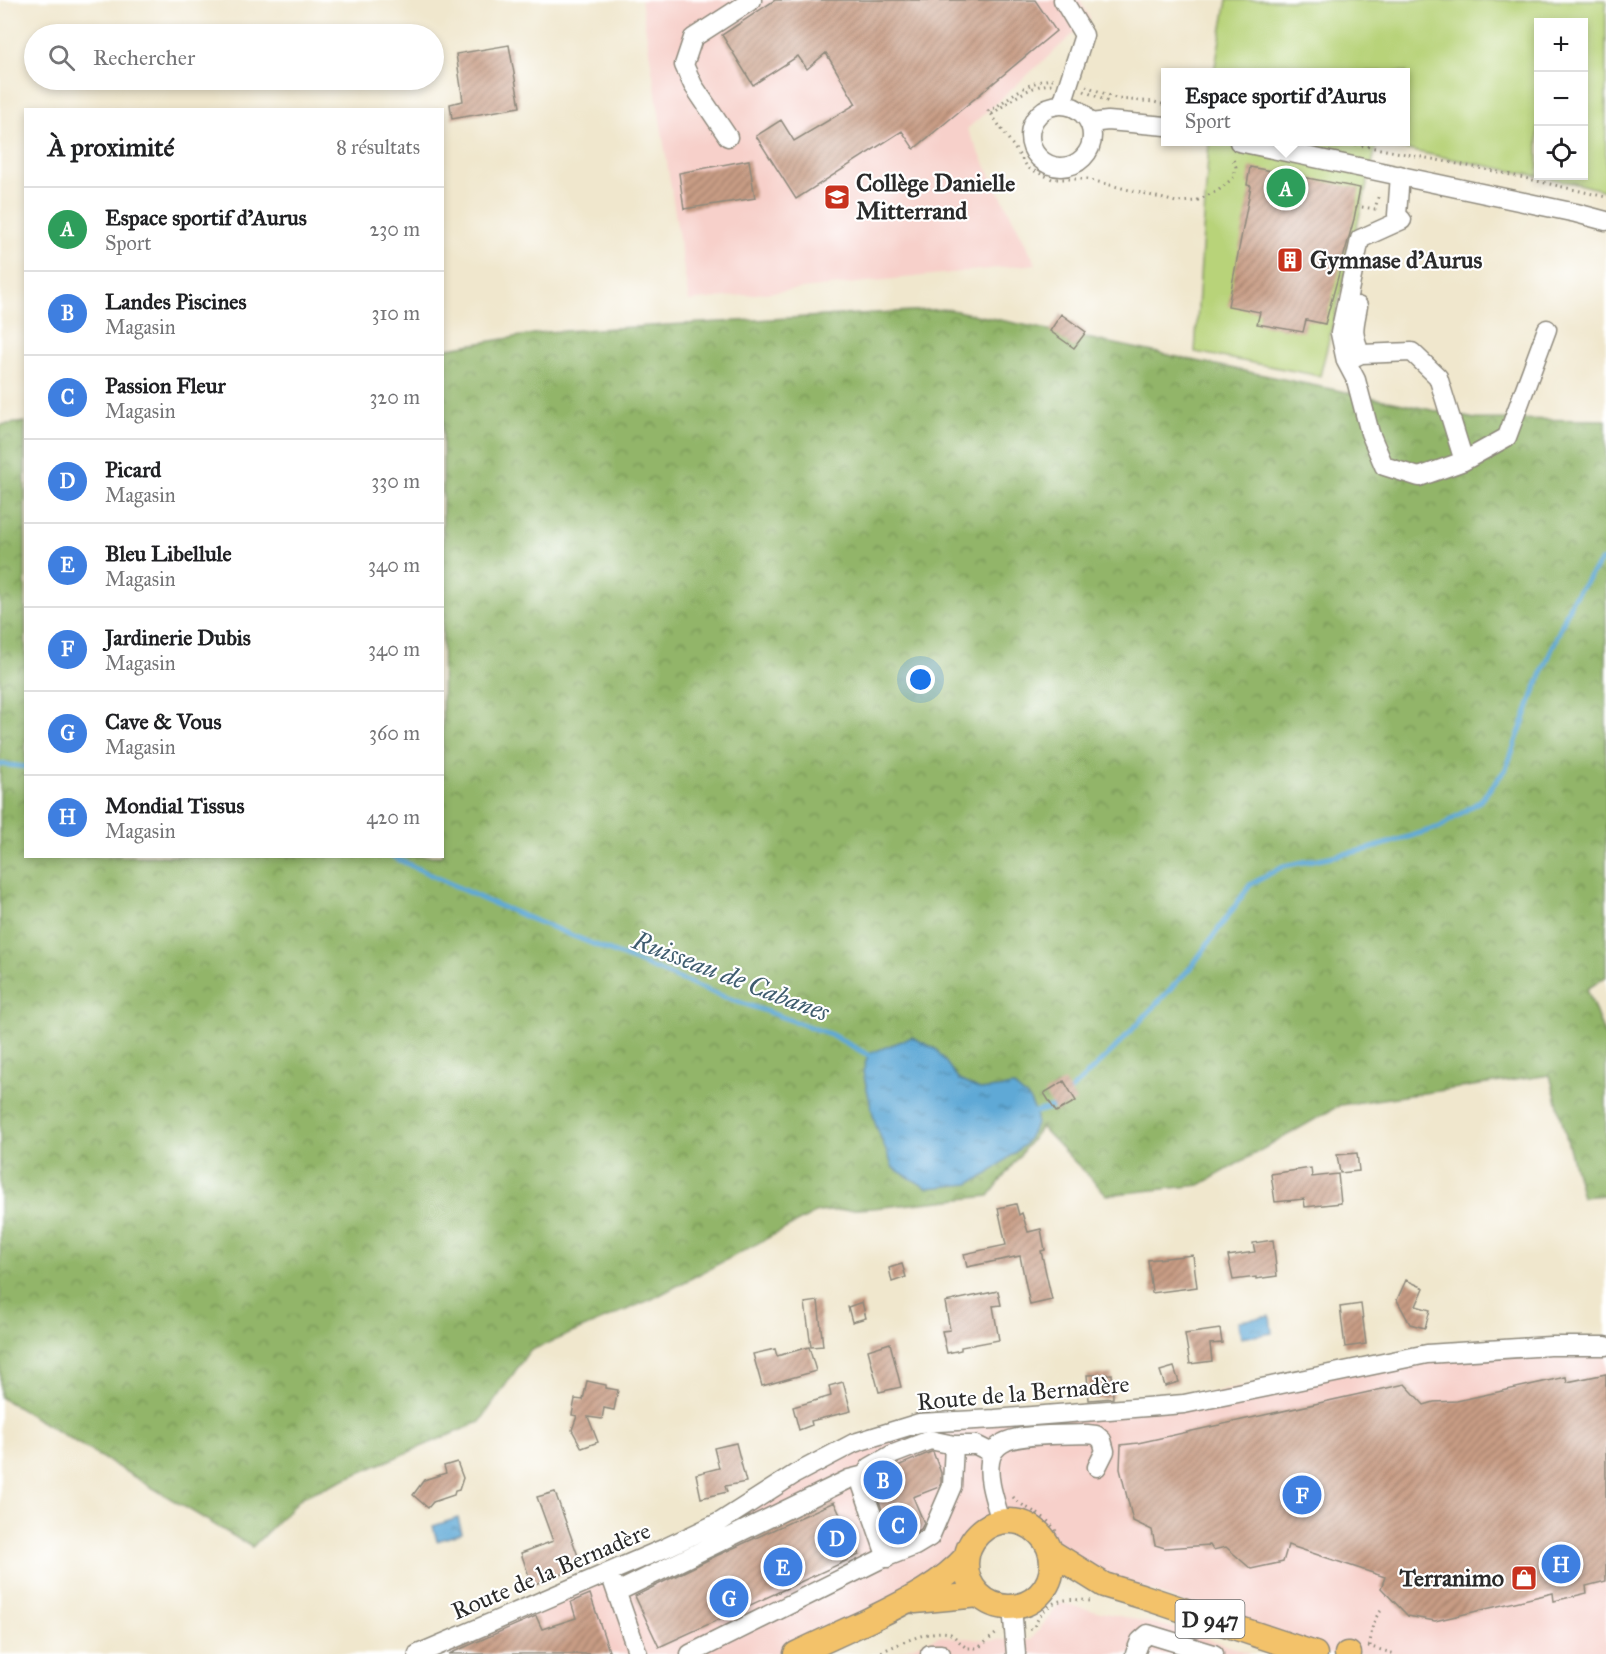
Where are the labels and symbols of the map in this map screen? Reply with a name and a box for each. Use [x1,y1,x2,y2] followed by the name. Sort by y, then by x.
[1266,166,1306,210] pin: A
[856,168,1015,226] place label: Collège Danielle Mitterrand
[822,182,852,212] school or university icon: Collège Danielle Mitterrand
[1275,245,1305,275] building icon: Gymnase d'Aurus
[1310,245,1483,275] place label: Gymnase d'Aurus
[906,665,935,694] your location
[627,923,834,1028] water label: Ruisseau de Cabanes
[915,1369,1131,1417] street label: Route de la Bernadère
[864,1458,902,1502] pin: B
[1282,1472,1322,1518] pin: F
[878,1502,918,1547] pin: C
[447,1516,655,1626] street label: Route de la Bernadère
[818,1516,856,1560] pin: D
[1542,1542,1580,1586] pin: H
[764,1544,802,1590] pin: E
[1398,1563,1504,1593] place label: Terranimo
[1509,1563,1539,1593] shop icon: Terranimo
[710,1576,748,1620] pin: G
[1176,1600,1244,1638] road number: D 947

